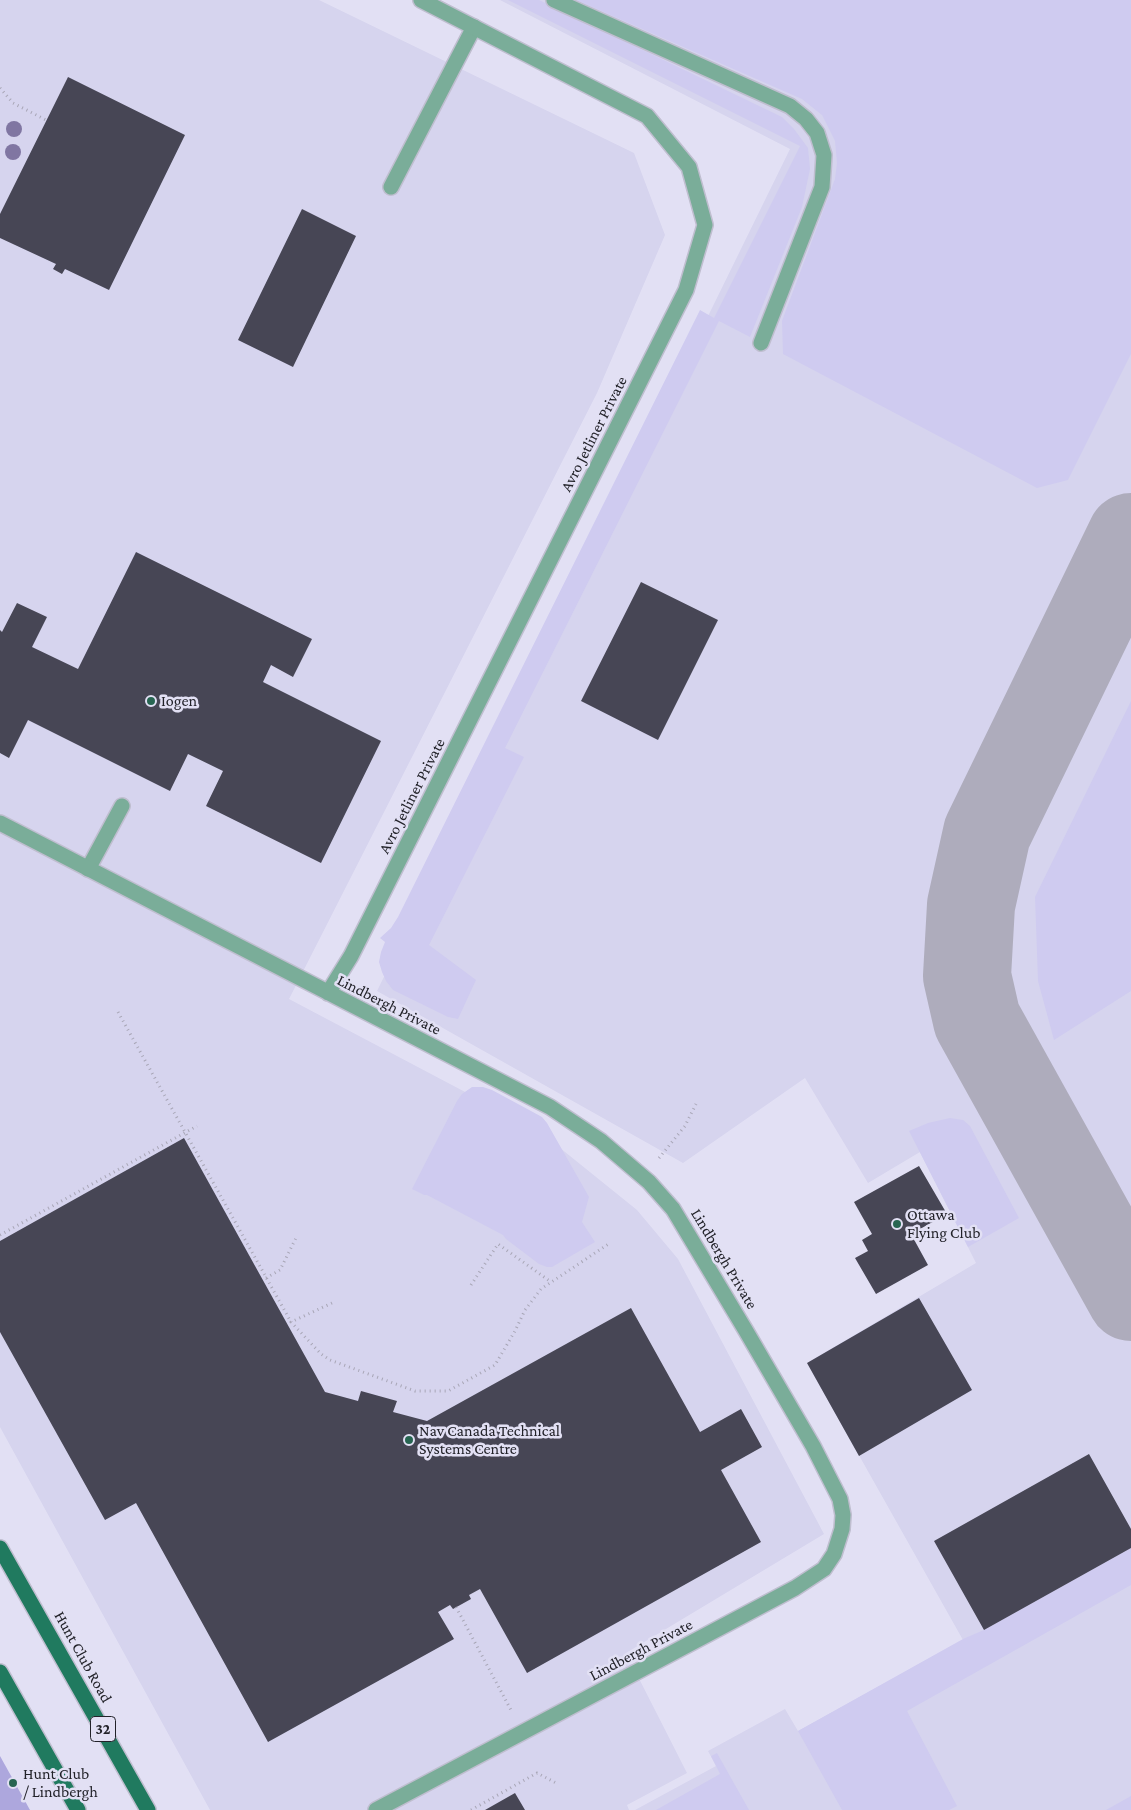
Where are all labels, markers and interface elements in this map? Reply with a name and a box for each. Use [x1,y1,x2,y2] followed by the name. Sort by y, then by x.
[557,373,631,495] street label: Avro Jetliner Private
[161,691,197,711] place label: Iogen
[145,695,157,707] marker: Iogen
[375,735,449,857] street label: Avro Jetliner Private
[334,971,444,1039] street label: Lindbergh Private
[686,1205,762,1313] street label: Lindbergh Private
[907,1205,980,1243] place label: Ottawa Flying Club
[891,1218,903,1230] marker: Ottawa Flying Club
[419,1421,560,1459] place label: Nav Canada Technical Systems Centre
[403,1434,415,1446] marker: Nav Canada Technical Systems Centre
[50,1608,116,1706] street label: Hunt Club Road
[586,1615,696,1685] street label: Lindbergh Private
[90,1716,116,1742] road number: 32
[23,1764,98,1802] place label: Hunt Club / Lindbergh
[7,1777,19,1789] marker: Hunt Club / Lindbergh

